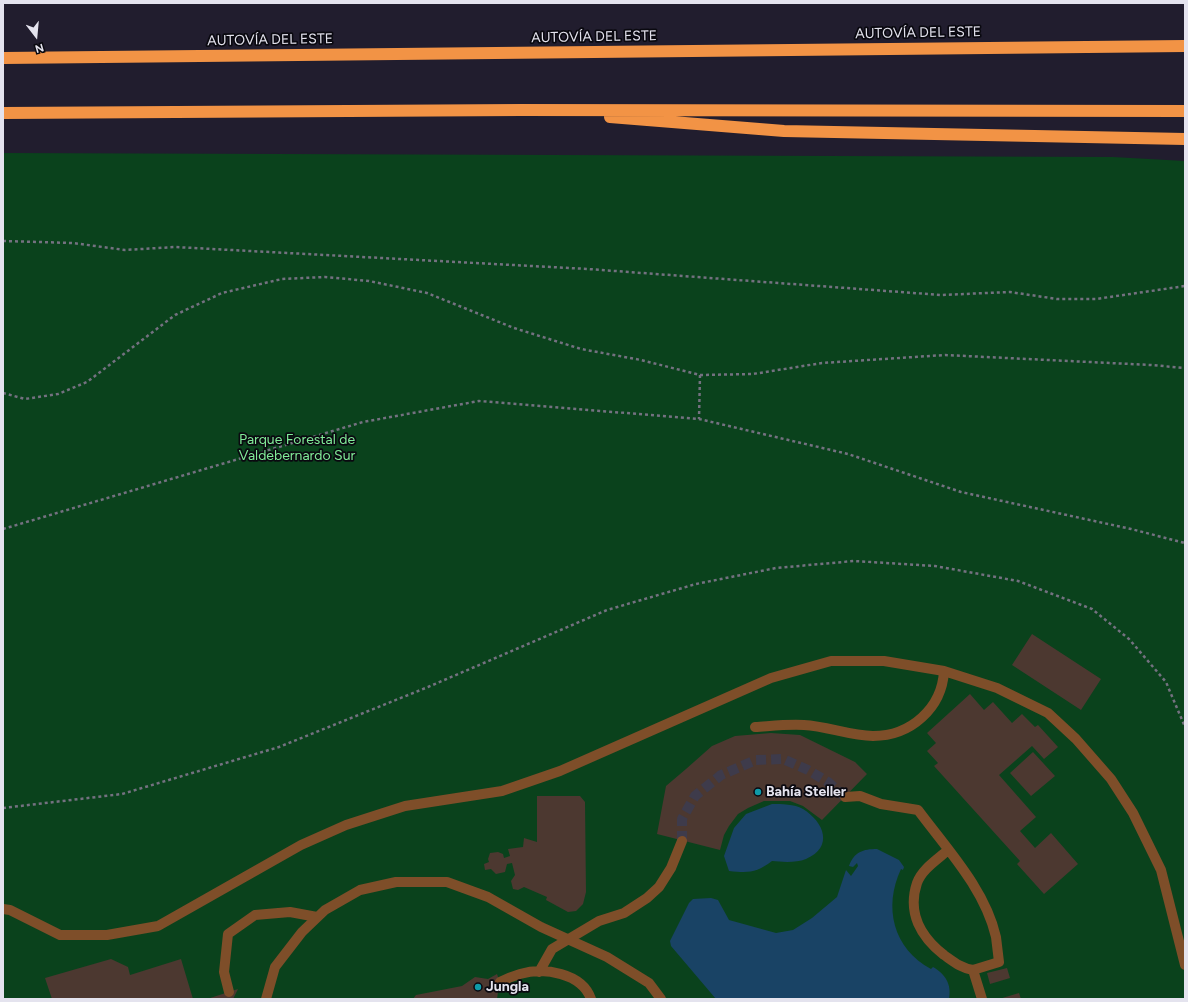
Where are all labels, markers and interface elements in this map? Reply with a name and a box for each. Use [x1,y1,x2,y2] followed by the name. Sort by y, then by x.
[16,16,56,56] north arrow
[855,24,981,42] street label: AUTOVÍA DEL ESTE
[531,28,657,46] street label: AUTOVÍA DEL ESTE
[207,31,333,49] street label: AUTOVÍA DEL ESTE
[34,41,45,55] text: N
[239,432,355,464] park label: Parque Forestal de Valdebernardo Sur
[766,784,846,800] place label: Bahía Steller
[753,787,763,797] marker: Bahía Steller
[486,979,529,995] place label: Jungla
[473,982,483,992] marker: Jungla

